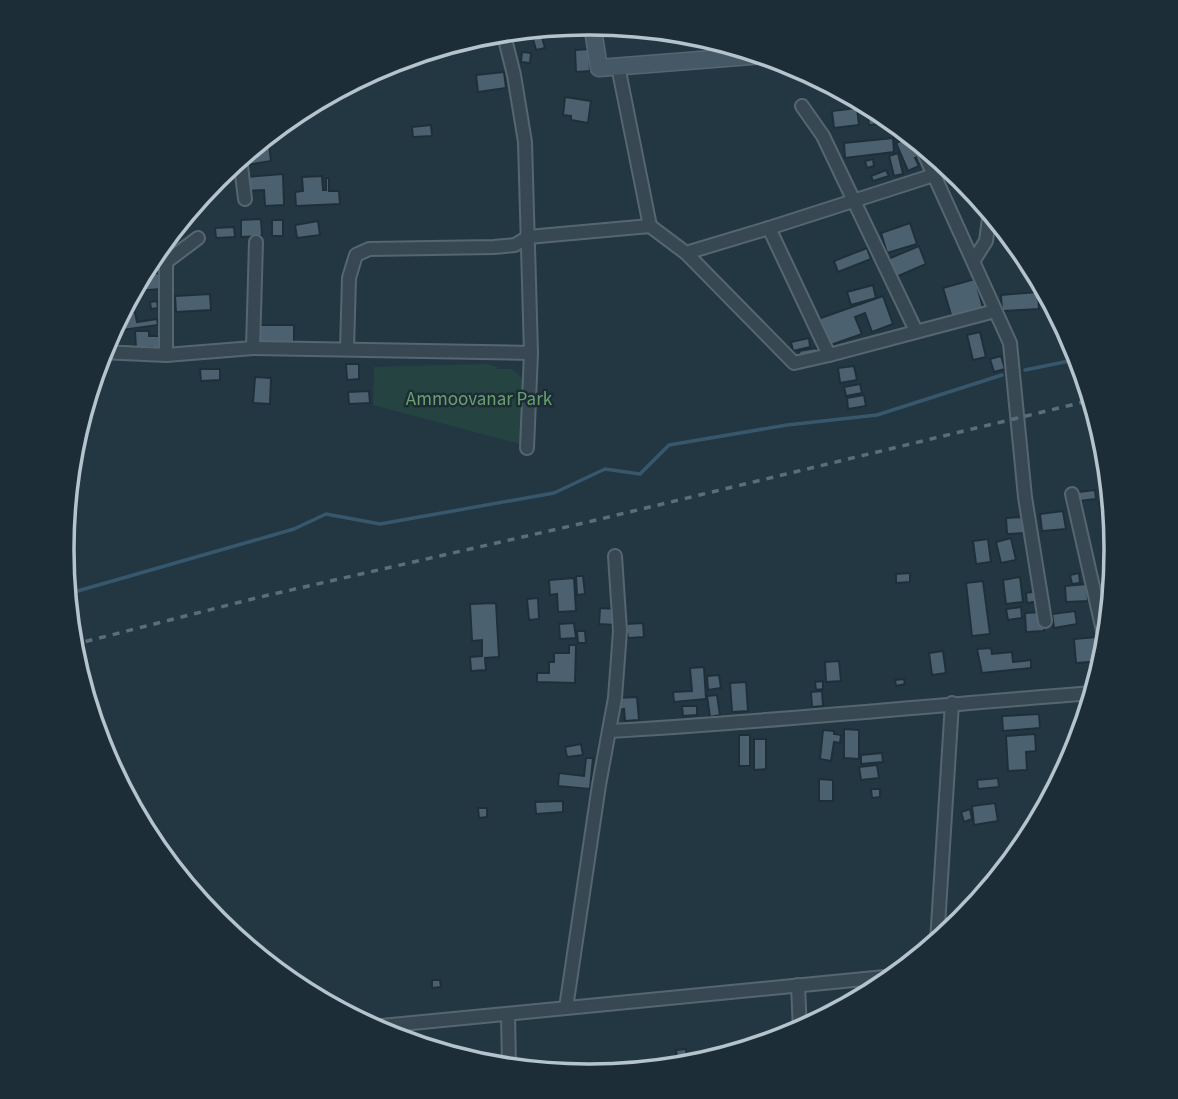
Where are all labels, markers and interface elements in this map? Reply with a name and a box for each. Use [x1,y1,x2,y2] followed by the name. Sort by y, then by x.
[406,386,553,413] park label: Ammoovanar Park

